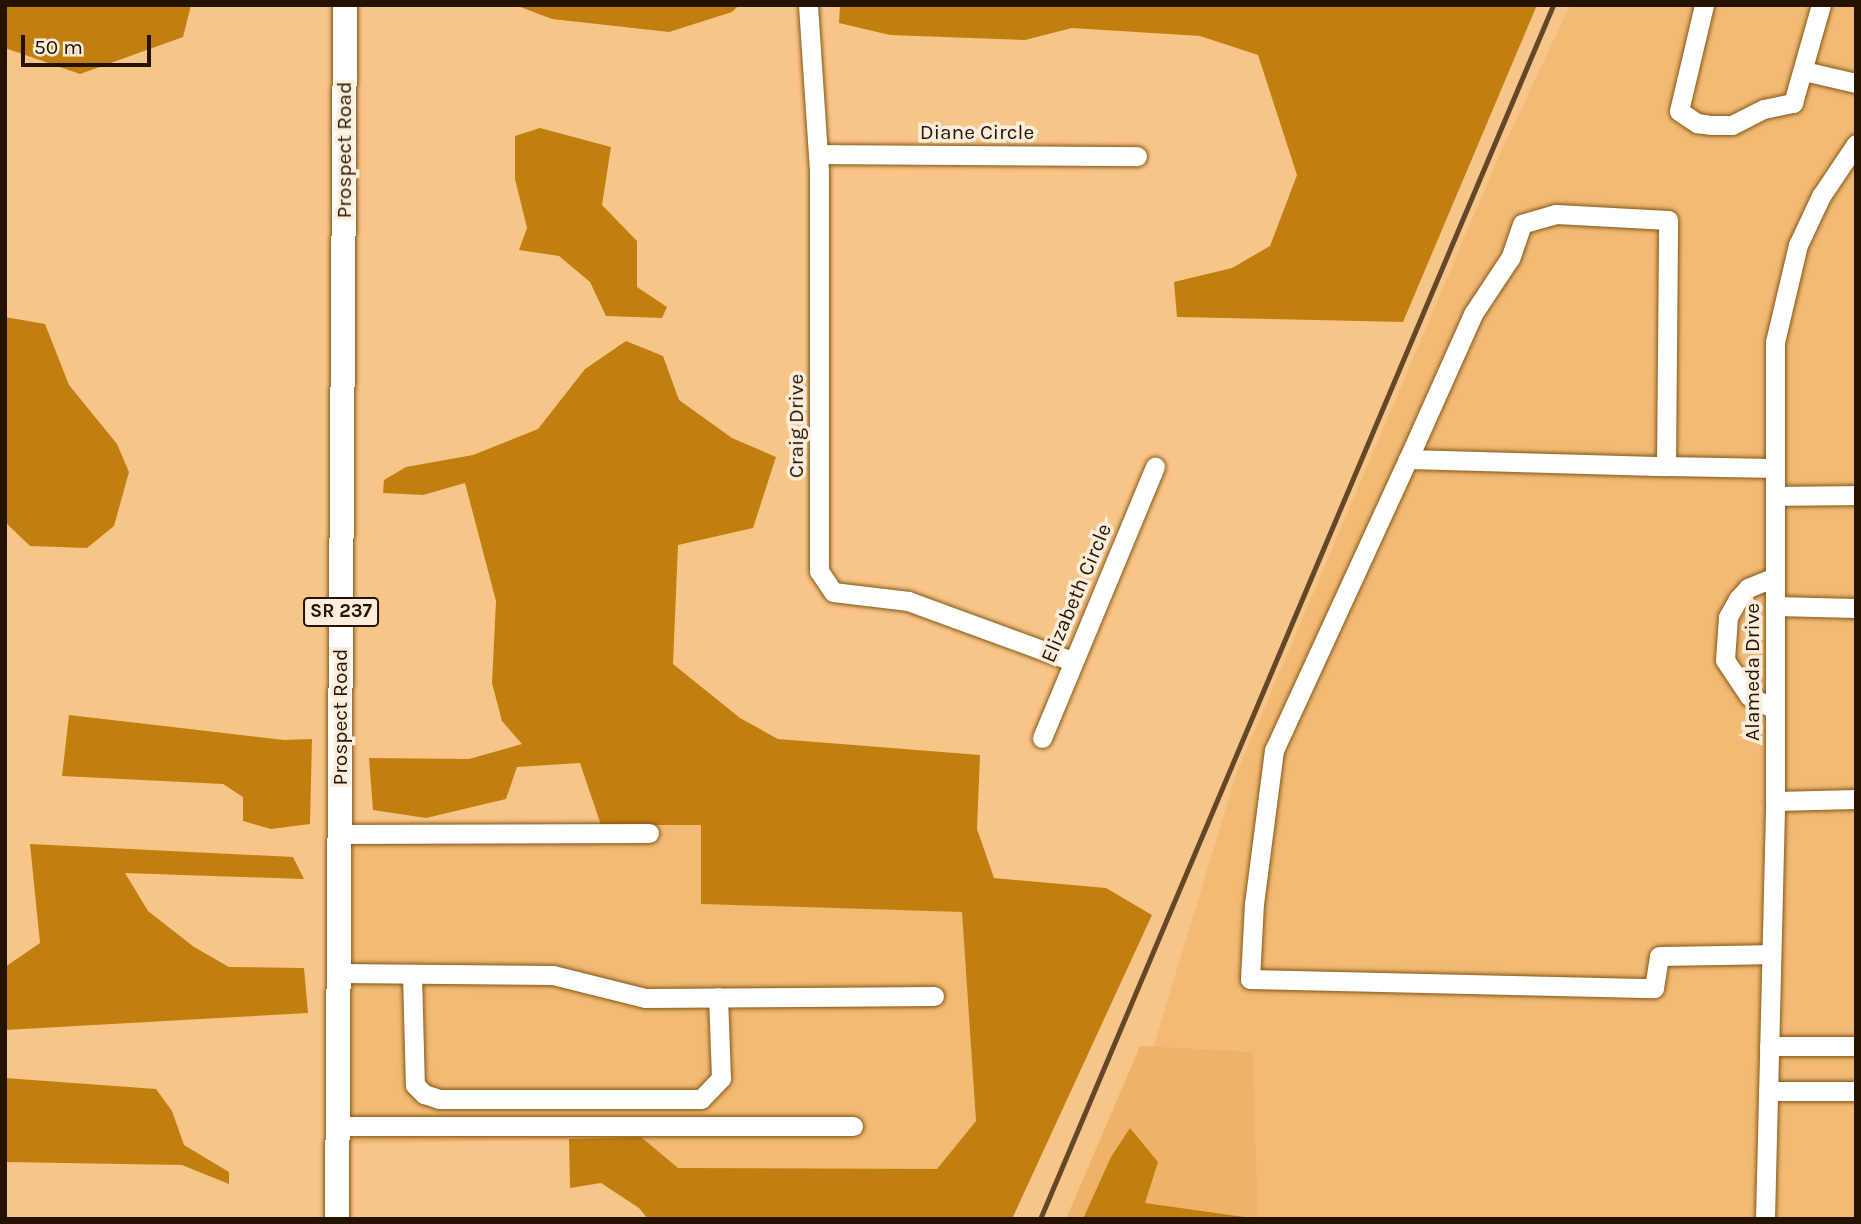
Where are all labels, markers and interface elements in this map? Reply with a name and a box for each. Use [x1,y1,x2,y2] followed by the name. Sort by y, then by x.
[24,21,154,65] scale bar
[34,35,83,59] text: 50 m
[331,82,357,218] street label: Prospect Road
[920,119,1034,145] street label: Diane Circle
[783,374,809,478] street label: Craig Drive
[1035,520,1117,666] street label: Elizabeth Circle
[302,596,380,628] road number: SR 237
[1739,603,1765,741] street label: Alameda Drive
[327,649,353,785] street label: Prospect Road

